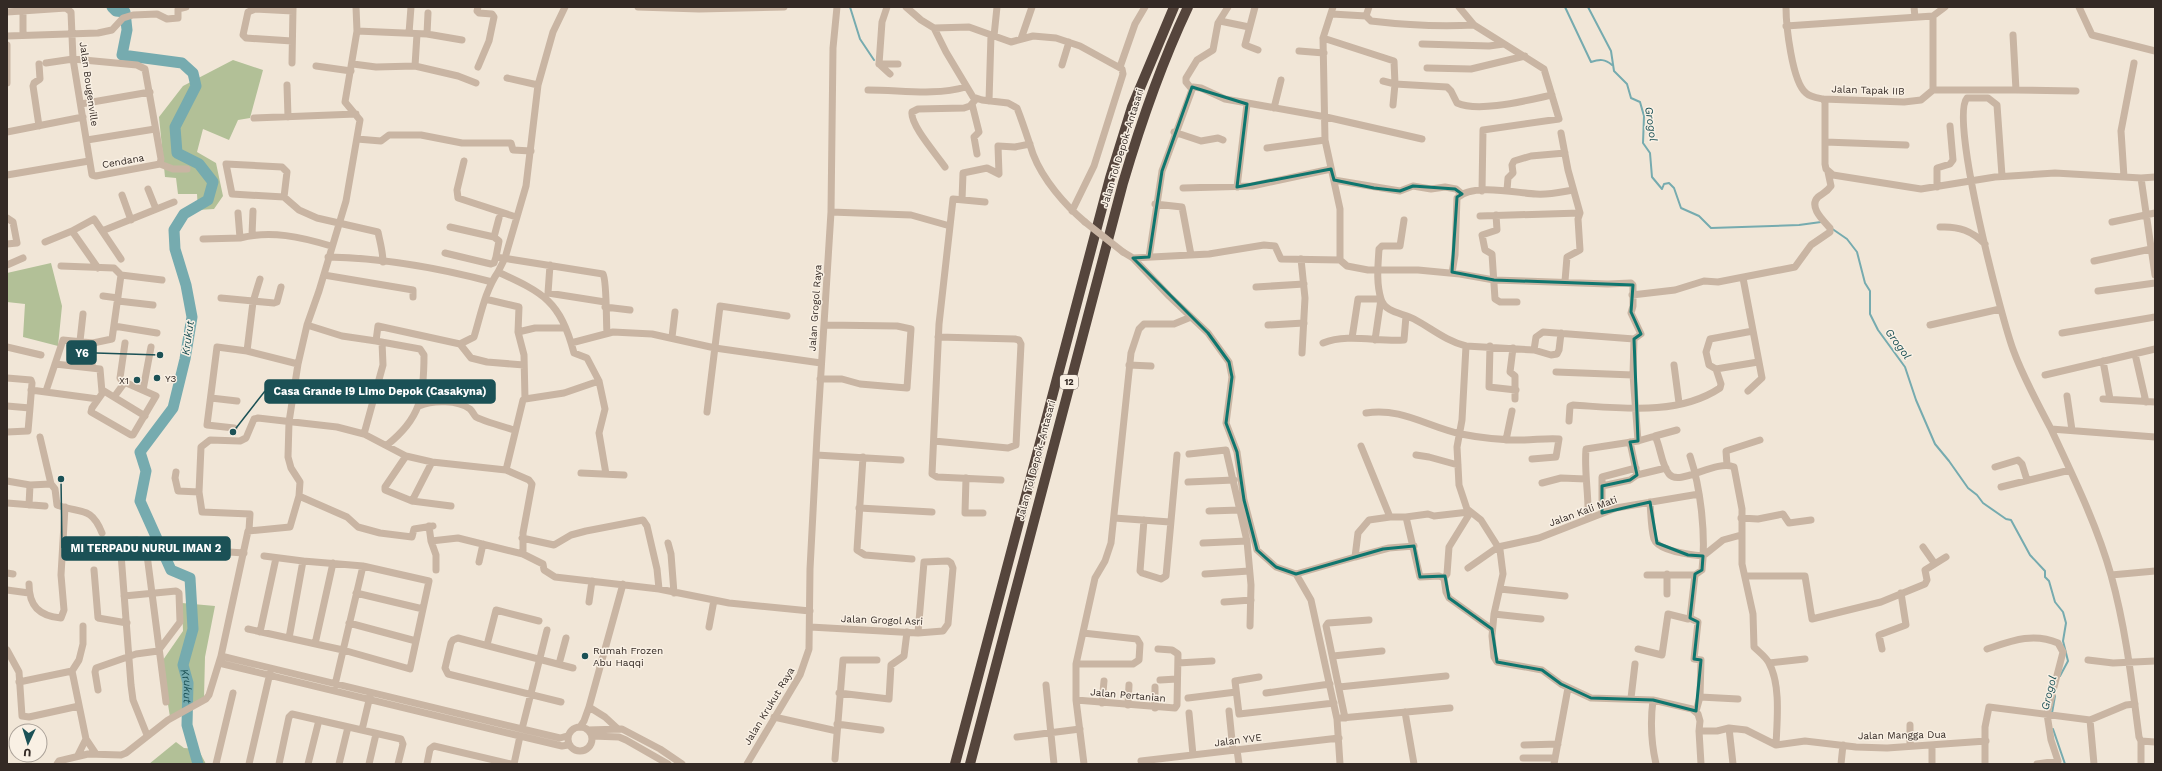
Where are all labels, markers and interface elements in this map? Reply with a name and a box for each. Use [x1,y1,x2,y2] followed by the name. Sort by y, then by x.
[78,41,100,127] street label: Jalan Bougenville
[1831,83,1905,97] street label: Jalan Tapak IIB
[1099,87,1145,209] street label: Jalan Tol Depok–Antasari
[1642,106,1660,143] water label: Grogol
[101,152,145,170] street label: Cendana
[806,264,824,352] street label: Jalan Grogol Raya
[179,319,197,356] water label: Krukut
[1882,326,1914,363] water label: Grogol
[67,341,96,364] callout: Y6
[75,347,89,360] text: Y6
[152,373,162,383] marker: Y3
[165,373,177,384] place label: Y3
[119,375,129,386] place label: X1
[132,375,142,385] marker: X1
[1060,375,1078,389] road number: 12
[265,380,495,403] callout: Casa Grande I9 Limo Depok (Casakyna)
[274,385,486,398] text: Casa Grande I9 Limo Depok (Casakyna)
[1015,399,1057,521] street label: Jalan Tol Depok–Antasari
[1548,494,1618,528] street label: Jalan Kali Mati
[62,537,230,560] callout: MI TERPADU NURUL IMAN 2
[71,542,222,555] text: MI TERPADU NURUL IMAN 2
[841,613,923,627] street label: Jalan Grogol Asri
[593,645,663,668] place label: Rumah Frozen Abu Haqqi
[580,651,590,661] marker: Rumah Frozen Abu Haqqi
[742,665,797,747] street label: Jalan Krukut Raya
[178,667,195,704] water label: Krukut
[2038,674,2060,712] water label: Grogol
[1090,686,1166,704] street label: Jalan Pertanian
[8,723,48,763] north arrow
[1858,729,1947,741] street label: Jalan Mangga Dua
[1214,732,1262,748] street label: Jalan YVE
[23,746,32,759] text: U

